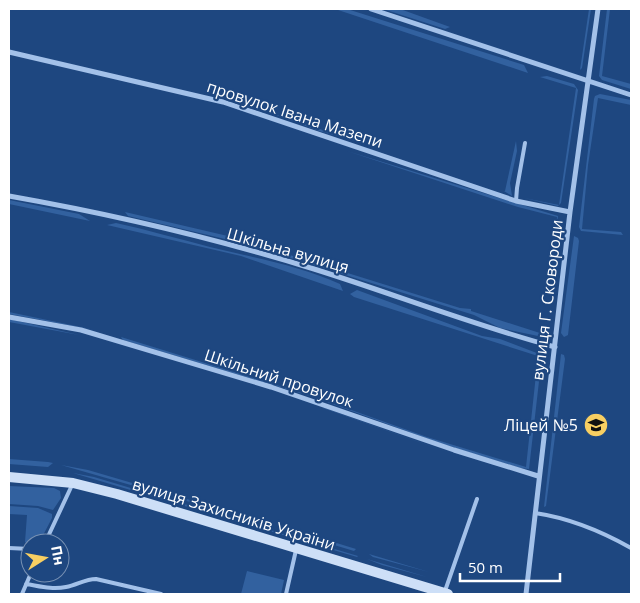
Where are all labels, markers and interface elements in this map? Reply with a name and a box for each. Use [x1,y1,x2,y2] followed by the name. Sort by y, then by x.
[204,75,386,153] street label: провулок Івана Мазепи
[526,218,568,382] street label: вулиця Г. Сковороди
[224,222,352,278] street label: Шкільна вулиця
[202,343,357,413] street label: Шкільний провулок
[583,412,609,438] school or university icon: Ліцей №5
[504,414,578,436] place label: Ліцей №5
[130,473,338,555] street label: вулиця Захисників України
[20,533,70,583] north arrow
[47,544,69,567] text: Пн
[460,550,560,582] scale bar
[468,557,503,577] text: 50 m

